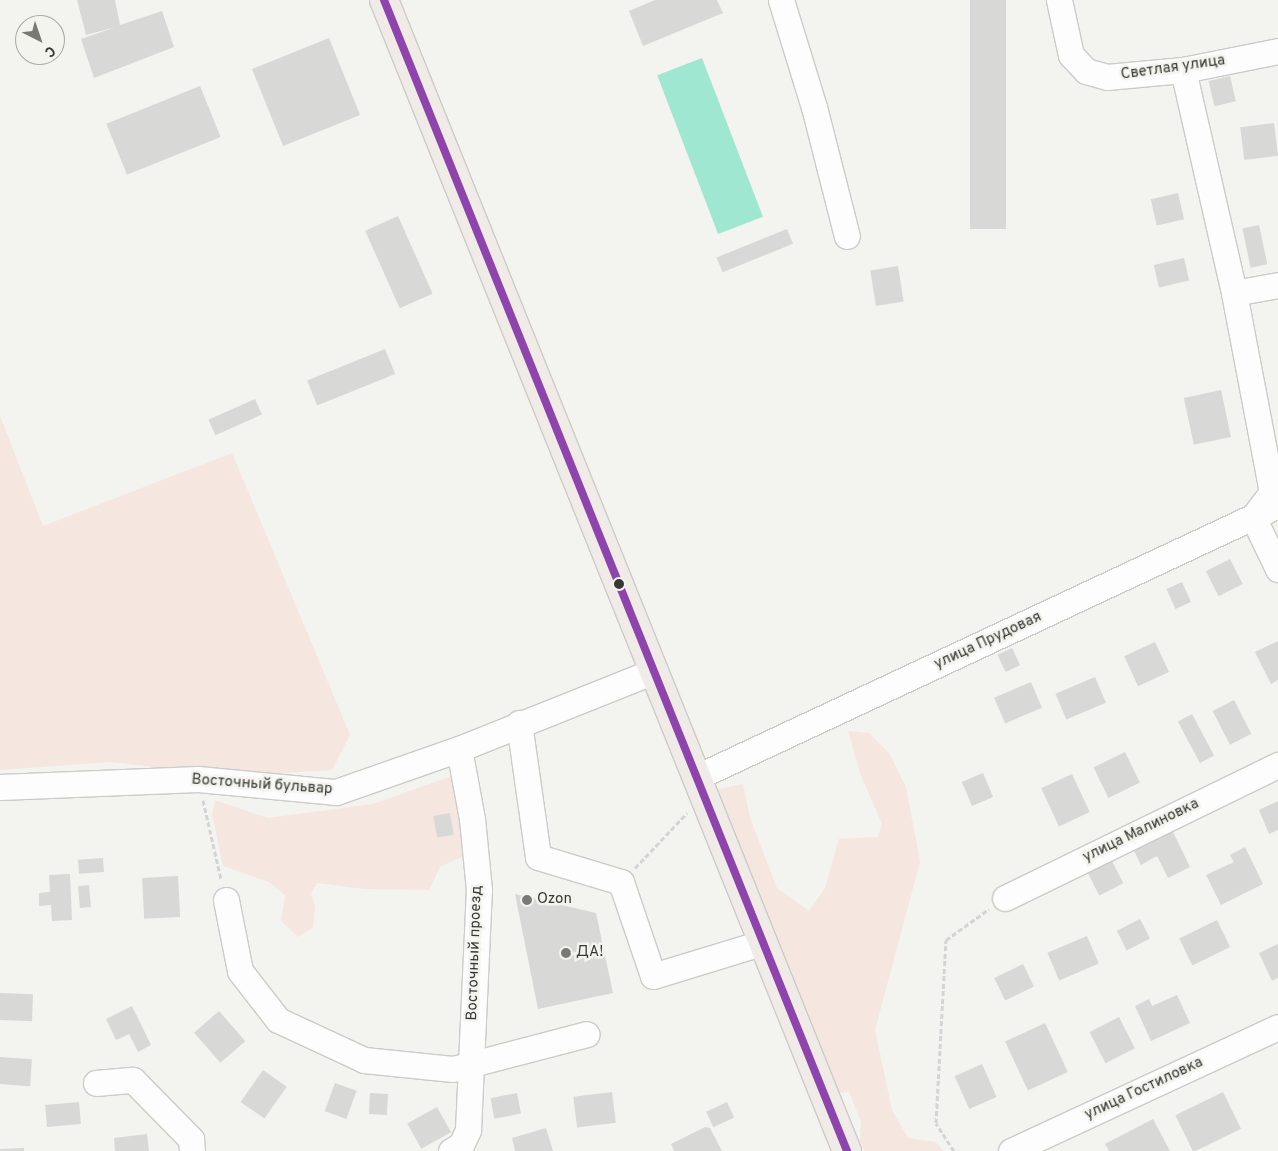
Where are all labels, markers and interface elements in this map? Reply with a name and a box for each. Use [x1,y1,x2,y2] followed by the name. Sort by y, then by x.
[15,15,65,65] north arrow
[41,42,58,60] text: С
[1120,52,1226,84] street label: Светлая улица
[614,579,624,589] unlabelled marker
[931,608,1045,674] street label: улица Прудовая
[191,771,333,799] street label: Восточный бульвар
[1080,795,1202,867] street label: улица Малиновка
[464,885,486,1021] street label: Восточный проезд
[537,891,572,909] place label: Ozon
[521,894,533,906] marker: Ozon
[576,944,603,962] place label: ДА!
[560,947,572,959] marker: ДА!
[1082,1054,1206,1124] street label: улица Гостиловка

